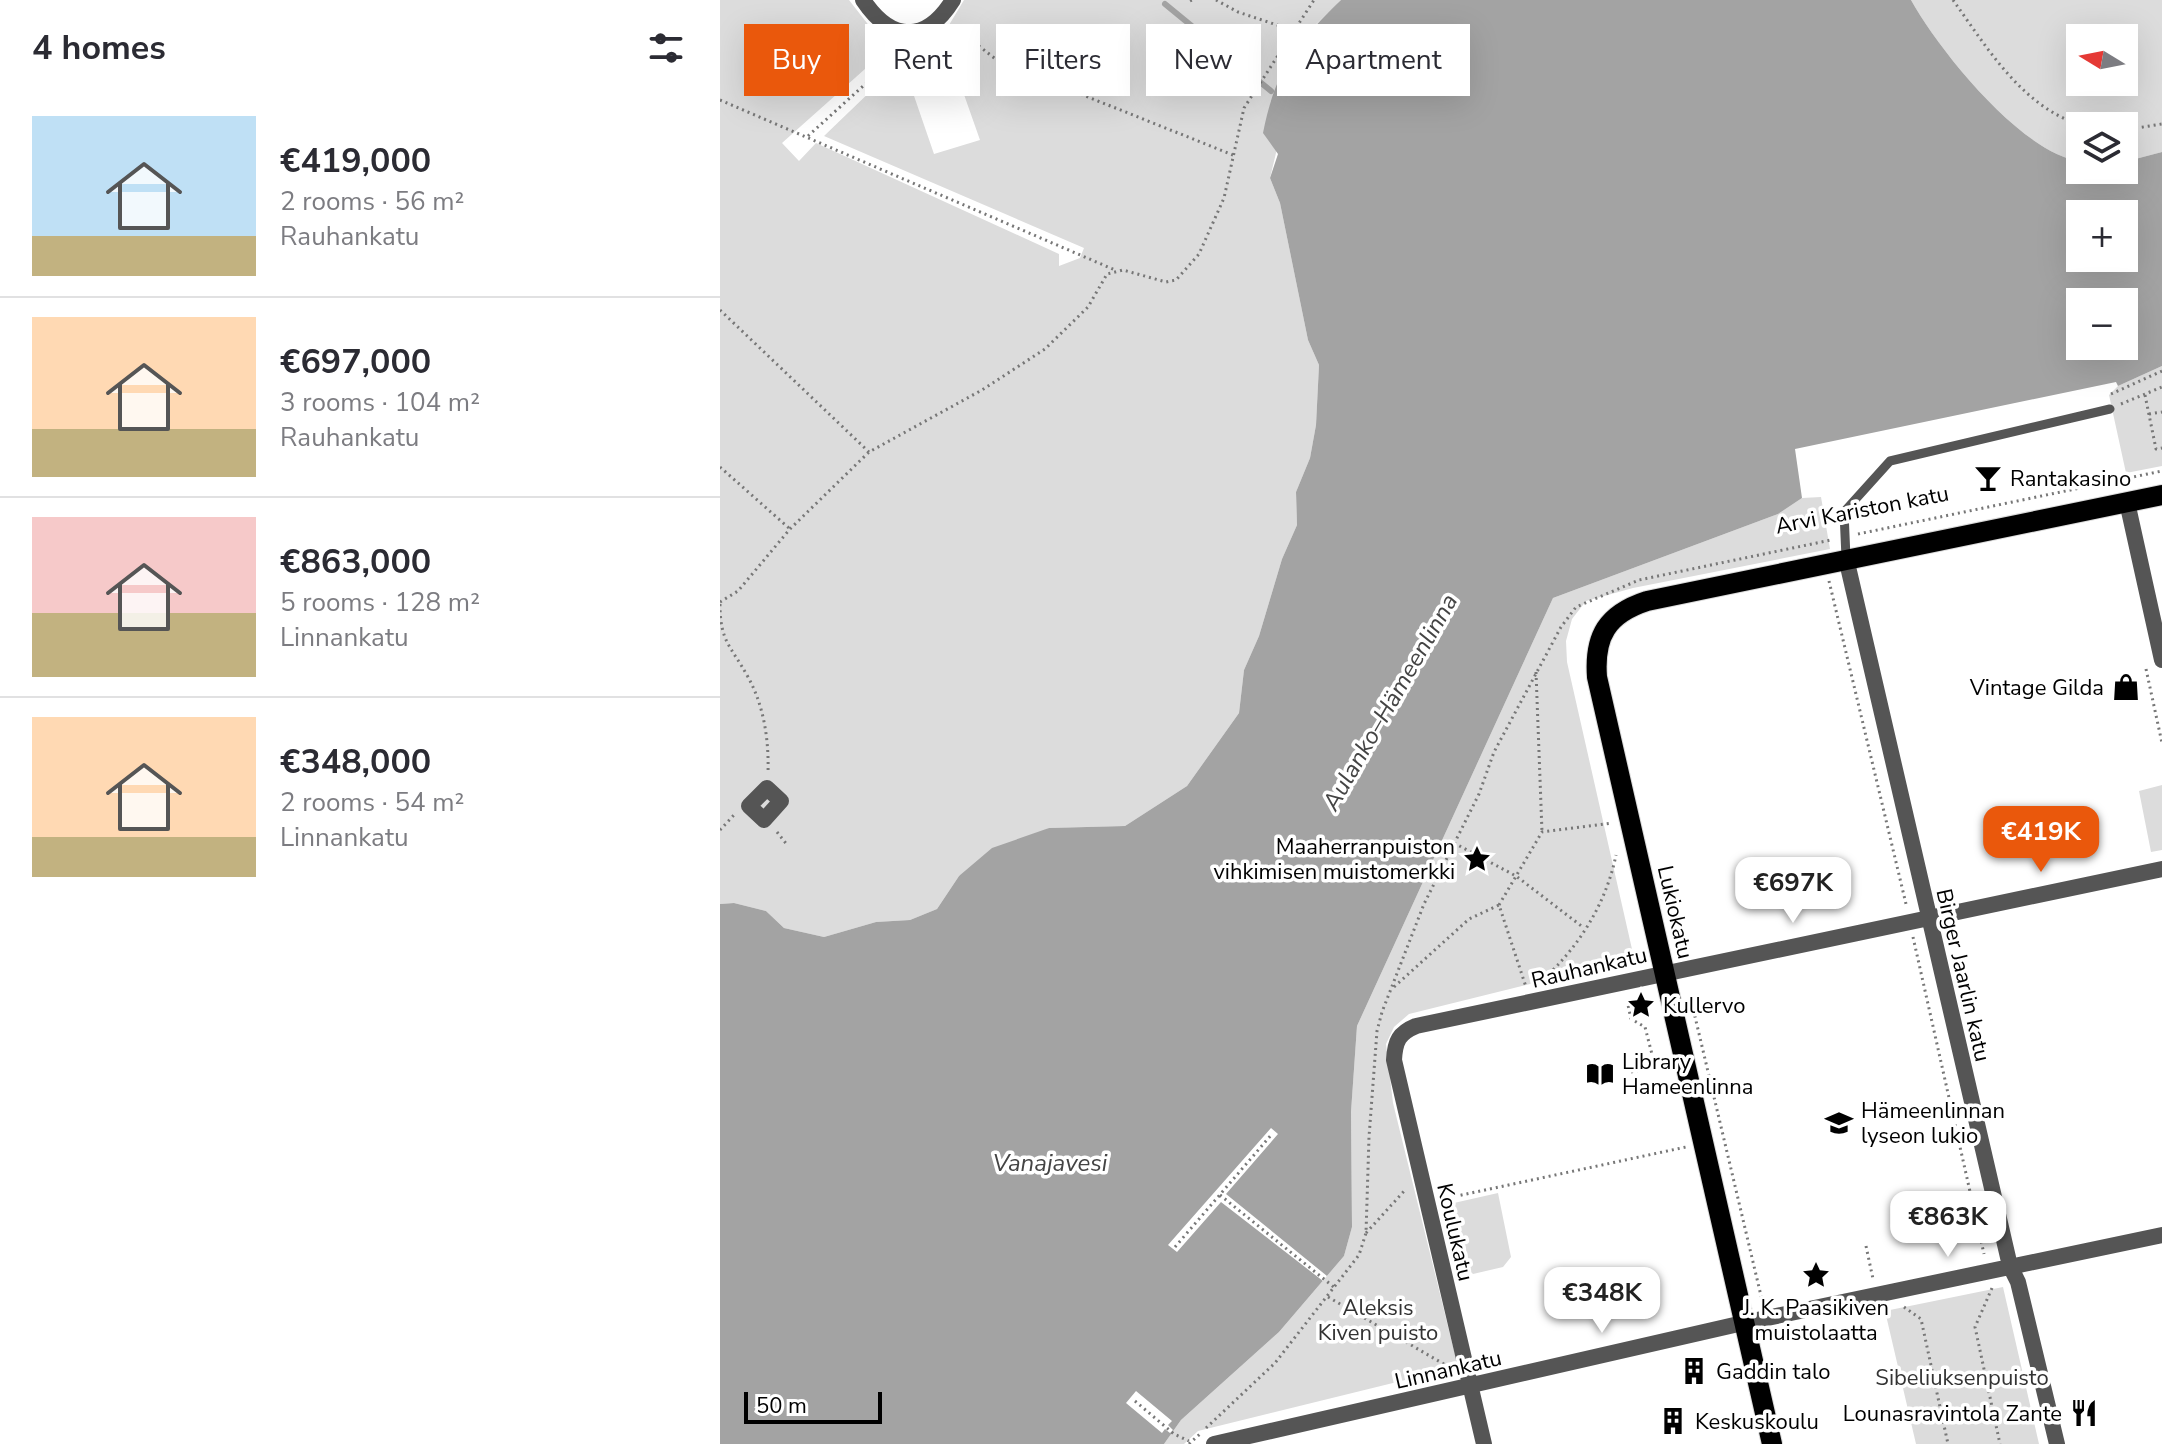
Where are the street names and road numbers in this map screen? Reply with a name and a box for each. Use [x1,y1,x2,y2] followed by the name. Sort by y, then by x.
[1773,478,1951,542] street label: Arvi Kariston katu
[1650,863,1700,962] street label: Lukiokatu
[1929,886,1997,1065] street label: Birger Jaarlin katu
[1528,940,1650,996] street label: Rauhankatu
[1429,1180,1481,1284] street label: Koulukatu
[1392,1343,1505,1397] street label: Linnankatu

